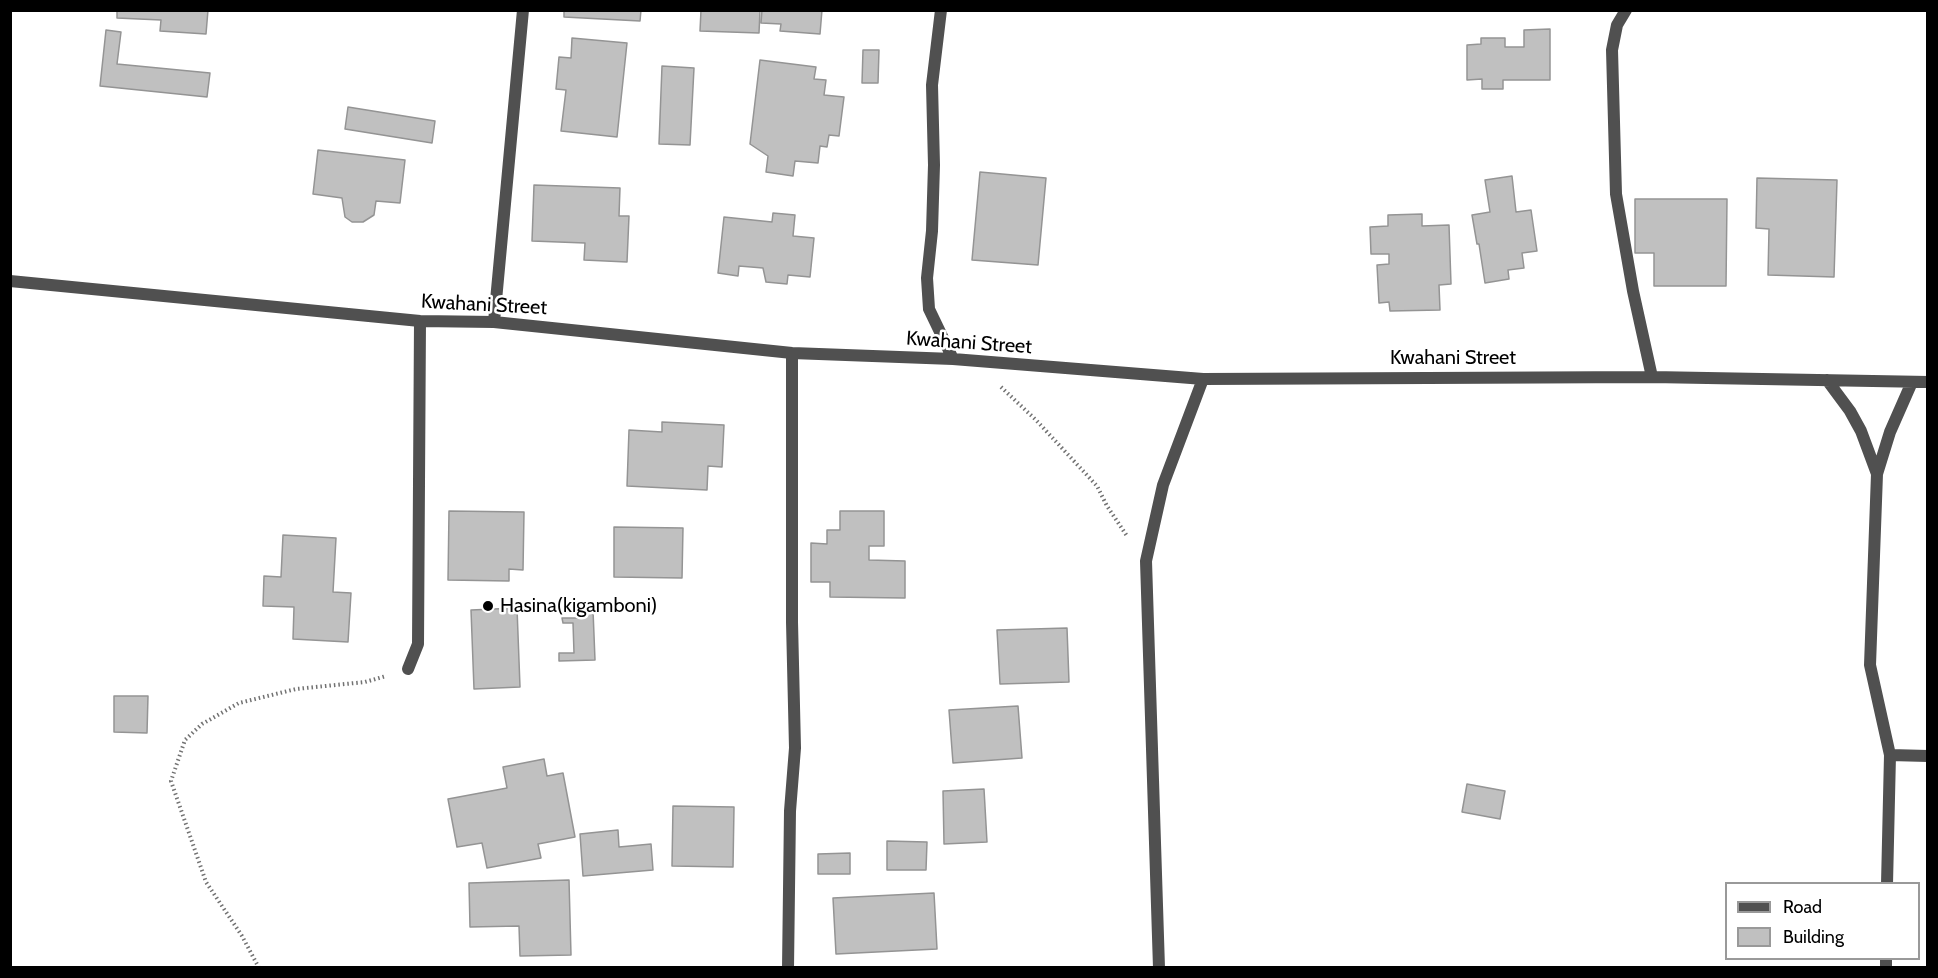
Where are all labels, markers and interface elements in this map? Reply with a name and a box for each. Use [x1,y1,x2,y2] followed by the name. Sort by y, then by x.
[420,290,548,320] street label: Kwahani Street
[905,327,1033,359] street label: Kwahani Street
[1390,346,1516,370] street label: Kwahani Street
[500,594,657,618] place label: Hasina(kigamboni)
[481,599,495,613] marker: Hasina(kigamboni)
[1725,882,1920,960] legend
[1783,896,1822,918] text: Road
[1783,926,1844,948] text: Building

